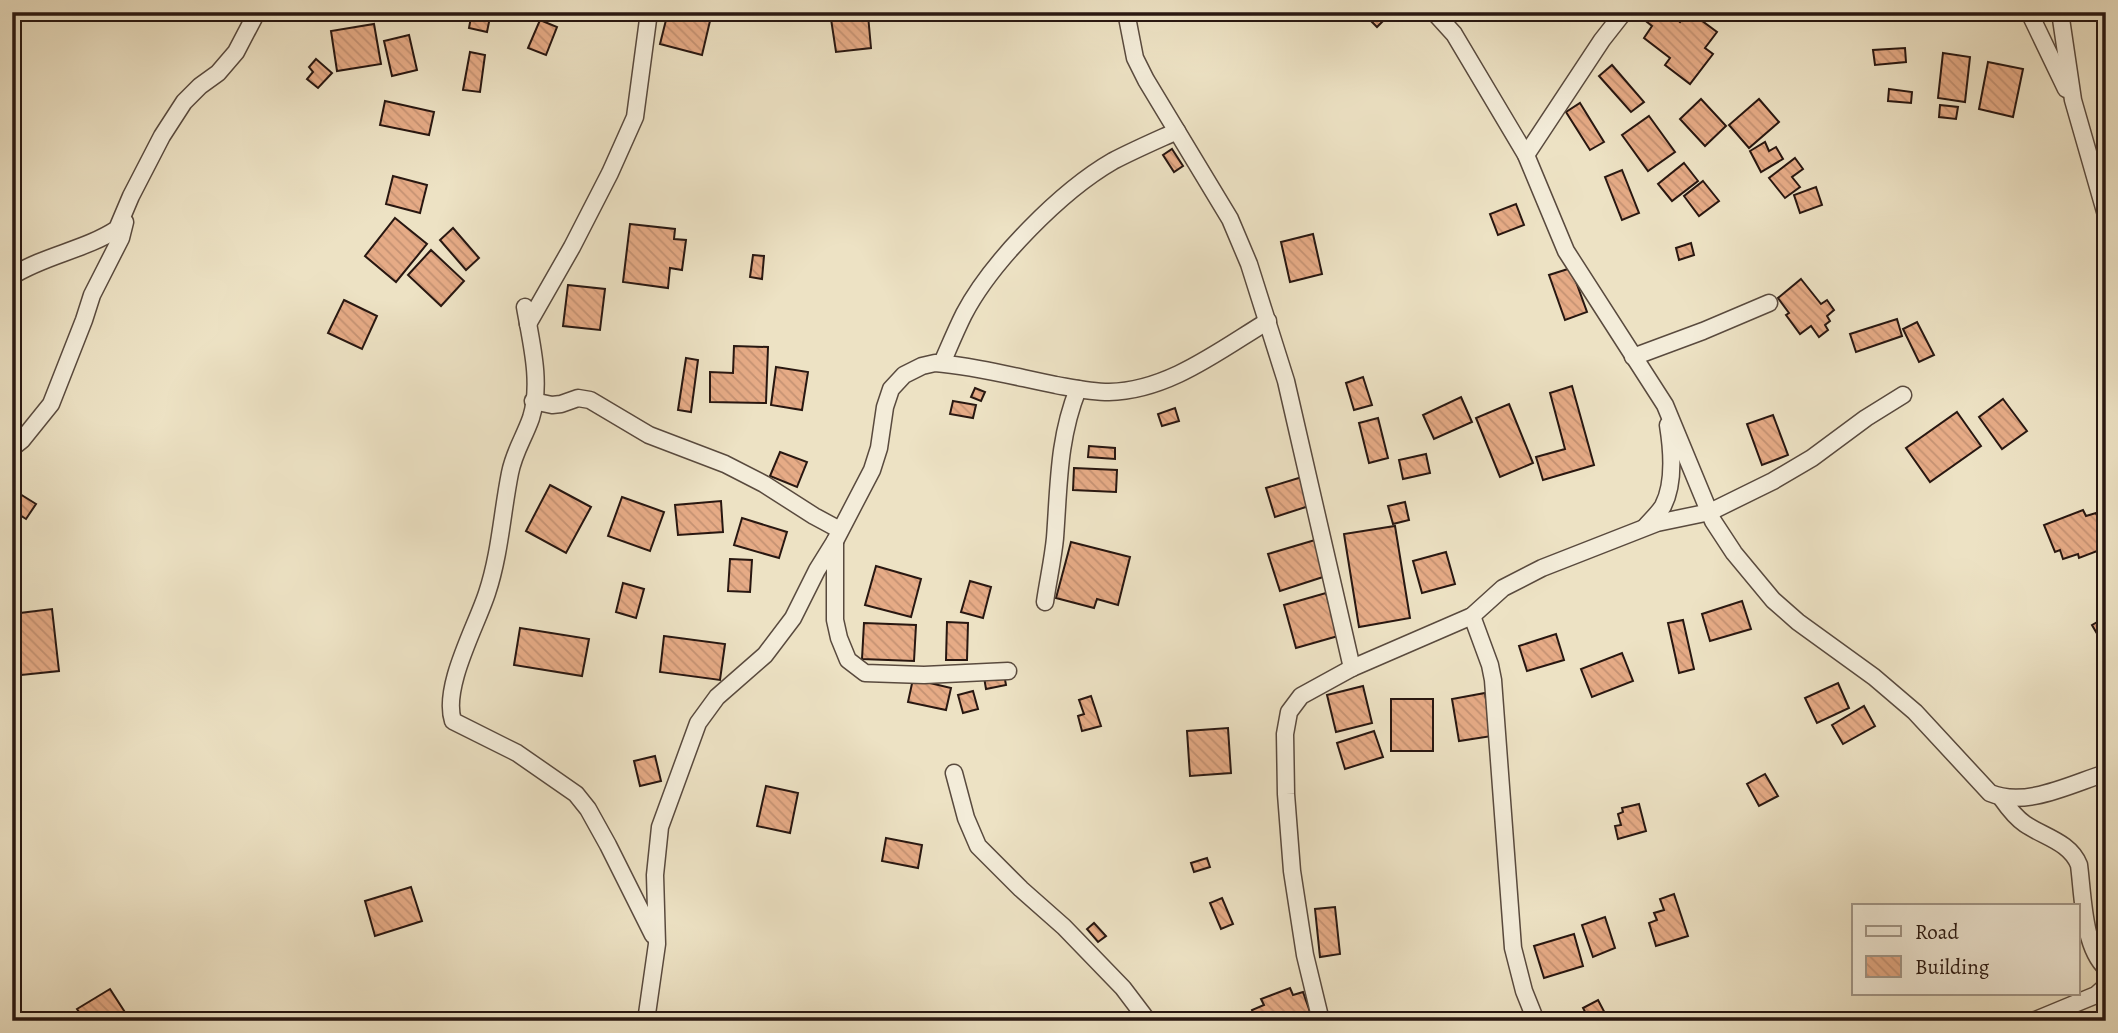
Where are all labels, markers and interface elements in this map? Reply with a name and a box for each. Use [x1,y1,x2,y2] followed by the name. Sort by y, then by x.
[1852,904,2080,995] legend
[1915,918,1959,946] text: Road
[1915,953,1990,981] text: Building

